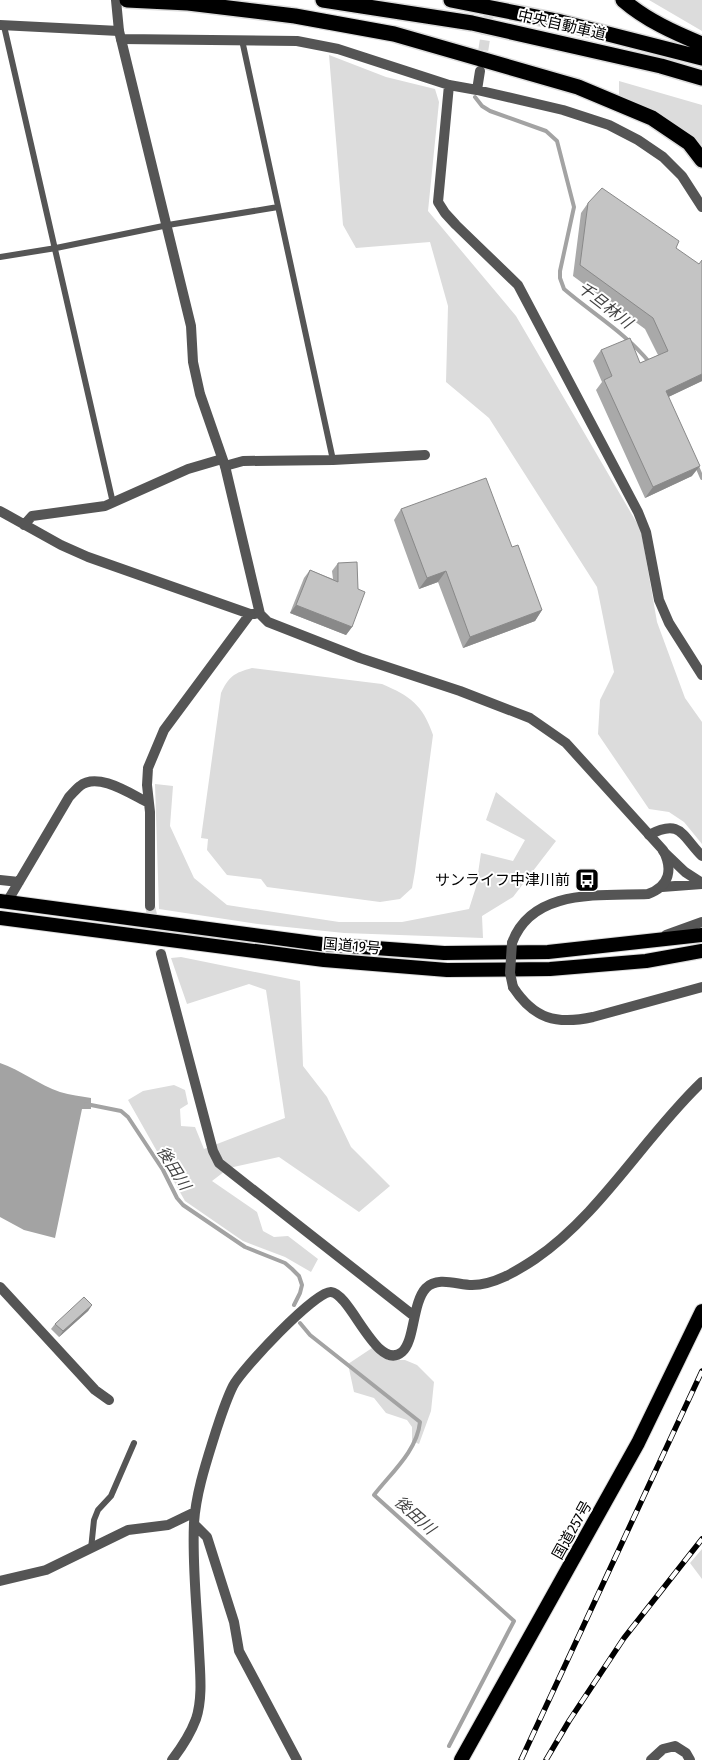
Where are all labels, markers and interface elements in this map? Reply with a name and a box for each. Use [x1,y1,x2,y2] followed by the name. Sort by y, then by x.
[516,6,608,44] street label: 中央自動車道
[574,278,638,333] water label: 千旦林川
[574,867,600,893] bus stop icon: サンライフ中津川前
[435,871,570,889] place label: サンライフ中津川前
[322,935,382,957] street label: 国道19号
[153,1143,196,1195] water label: 後田川
[391,1492,441,1539] water label: 後田川
[549,1498,595,1562] street label: 国道257号

